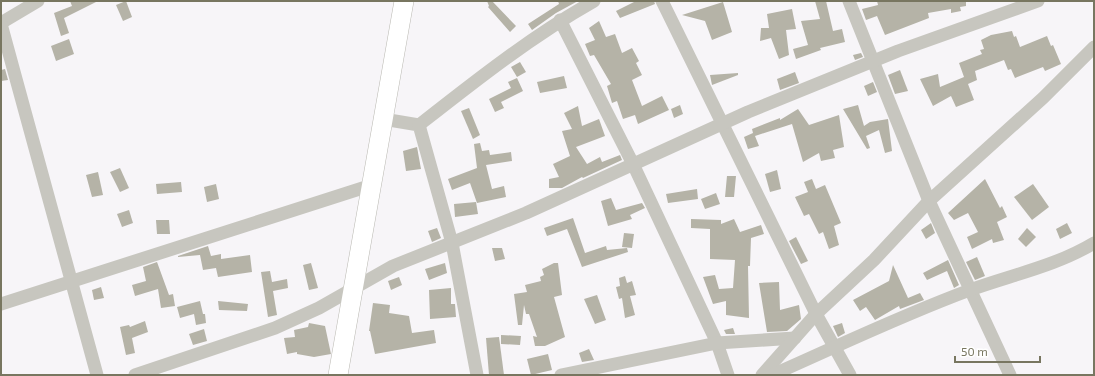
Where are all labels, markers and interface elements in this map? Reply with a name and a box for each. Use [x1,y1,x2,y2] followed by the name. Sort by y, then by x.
[955,338,1040,364] scale bar
[961,344,988,358] text: 50 m

